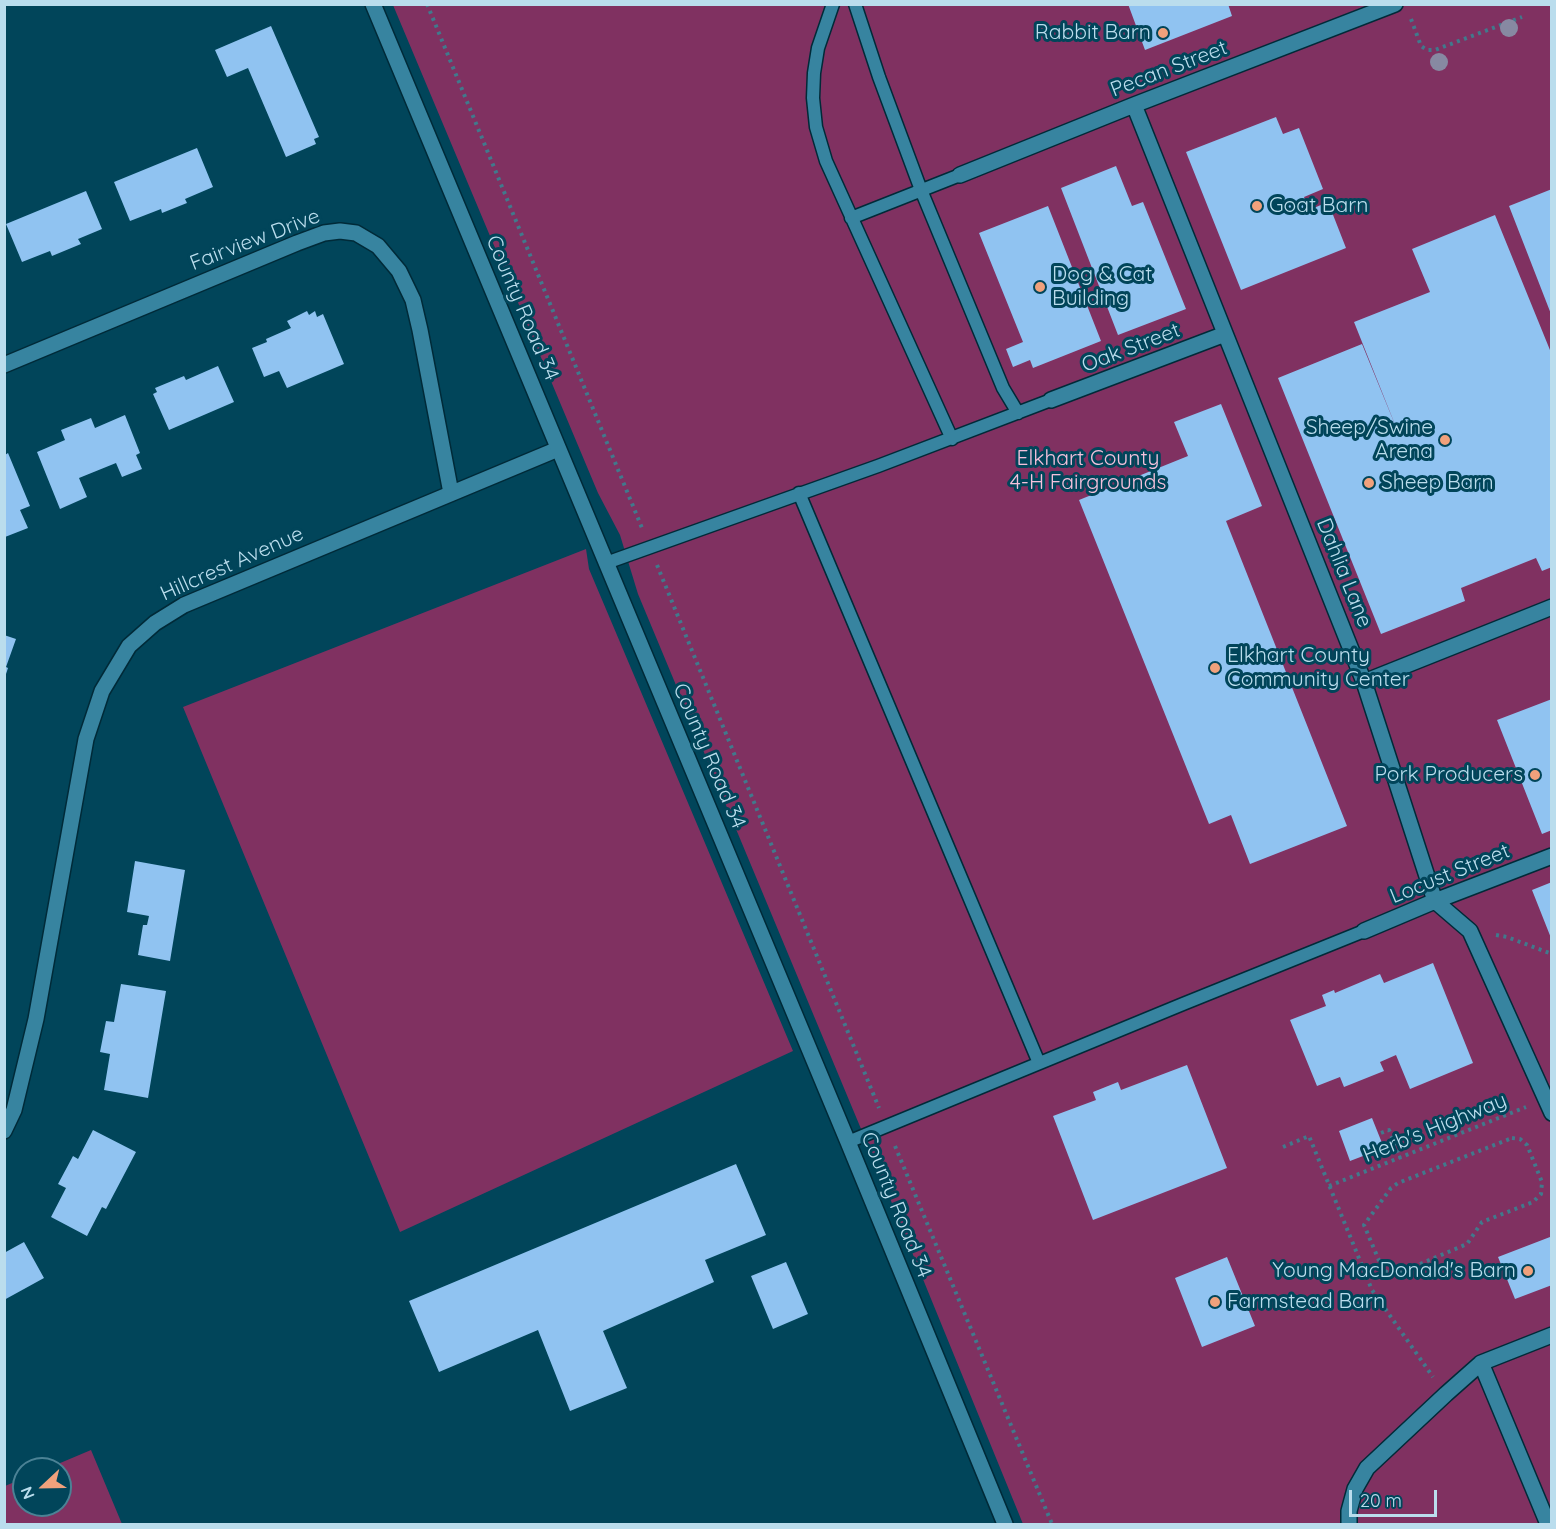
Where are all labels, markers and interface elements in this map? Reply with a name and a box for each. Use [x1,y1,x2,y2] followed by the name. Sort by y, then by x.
[1035,20,1151,46] place label: Rabbit Barn
[1156,26,1170,40] marker: Rabbit Barn
[1107,35,1231,103] street label: Pecan Street
[1269,193,1368,219] place label: Goat Barn
[1250,199,1264,213] marker: Goat Barn
[186,204,324,276] street label: Fairview Drive
[480,232,564,384] street label: County Road 34
[1052,262,1152,312] place label: Dog & Cat Building
[1033,280,1047,294] marker: Dog & Cat Building
[1078,318,1184,378] street label: Oak Street
[1306,415,1433,465] place label: Sheep/Swine Arena
[1438,433,1452,447] marker: Sheep/Swine Arena
[1010,446,1166,496] park label: Elkhart County 4-H Fairgrounds
[1381,470,1494,496] place label: Sheep Barn
[1362,476,1376,490] marker: Sheep Barn
[1311,515,1377,631] street label: Dahlia Lane
[157,521,307,607] street label: Hillcrest Avenue
[1227,643,1410,693] place label: Elkhart County Community Center
[1208,661,1222,675] marker: Elkhart County Community Center
[667,680,751,832] street label: County Road 34
[1374,762,1523,788] place label: Pork Producers
[1528,768,1542,782] marker: Pork Producers
[1387,839,1513,909] street label: Locust Street
[1360,1088,1510,1168] street label: Herb's Highway
[855,1128,937,1282] street label: County Road 34
[1272,1258,1516,1284] place label: Young MacDonald's Barn
[1521,1264,1535,1278] marker: Young MacDonald's Barn
[1227,1289,1385,1315] place label: Farmstead Barn
[1208,1295,1222,1309] marker: Farmstead Barn
[12,1457,72,1517] north arrow
[1352,1478,1440,1516] scale bar
[16,1484,39,1502] text: N
[1360,1489,1402,1512] text: 20 m

